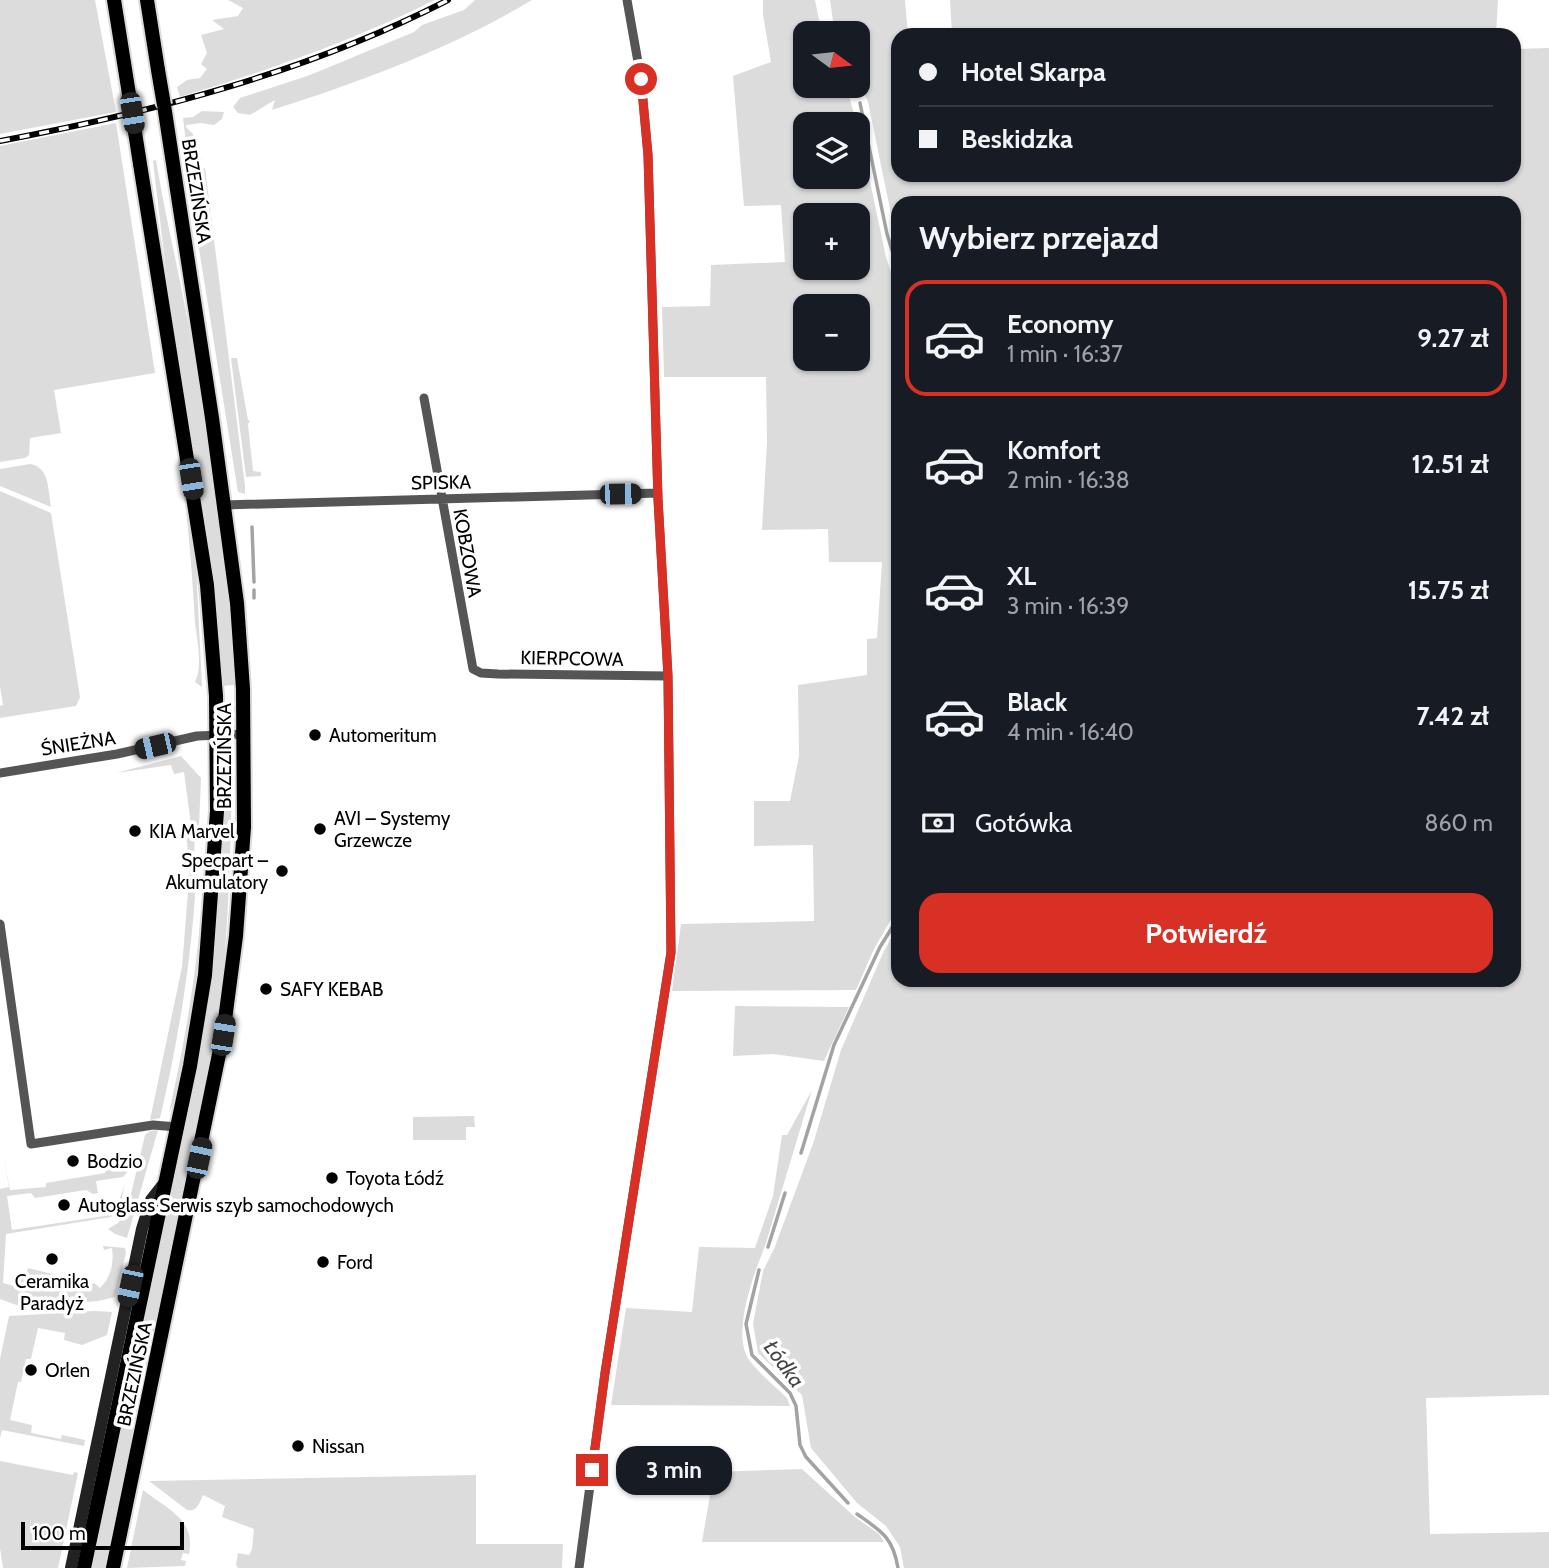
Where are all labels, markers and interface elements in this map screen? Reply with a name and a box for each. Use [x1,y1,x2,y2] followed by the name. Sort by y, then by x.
[793,21,870,98] north arrow
[793,21,870,371] map controls
[961,56,1106,88] text: Hotel Skarpa
[625,63,657,95] route start
[119,91,146,135] car
[793,112,870,189] button: layers
[961,123,1073,155] text: Beskidzka
[177,137,217,245] street label: BRZEZIŃSKA
[793,203,870,280] button: +
[919,218,1159,257] text: Wybierz przejazd
[793,294,870,371] button: −
[923,307,986,370] icon: car
[1007,308,1113,340] text: Economy
[1417,322,1489,354] text: 9.27 zł
[1007,340,1123,368] text: 1 min · 16:37
[923,433,986,496] icon: car
[1007,434,1101,466] text: Komfort
[1412,448,1489,480] text: 12.51 zł
[178,457,205,501] car
[1007,466,1130,494] text: 2 min · 16:38
[411,470,472,495] street label: SPISKA
[599,483,642,505] car
[448,507,487,599] street label: KOBZOWA
[923,559,986,622] icon: car
[1007,560,1036,592] text: XL
[1408,574,1489,606] text: 15.75 zł
[1007,592,1129,620] text: 3 min · 16:39
[520,646,624,671] street label: KIERPCOWA
[923,685,986,748] icon: car
[1007,686,1067,718] text: Black
[1416,700,1489,732] text: 7.42 zł
[212,703,236,809] street label: BRZEZIŃSKA
[1007,718,1134,746] text: 4 min · 16:40
[329,724,437,747] place label: Automeritum
[39,725,117,761] street label: ŚNIEŻNA
[307,727,323,743] marker: Automeritum
[133,731,178,761] car
[919,804,957,842] icon: cash
[334,807,451,852] place label: AVI – Systemy Grzewcze
[975,807,1072,839] text: Gotówka
[1425,809,1493,837] text: 860 m
[149,820,235,843] place label: KIA Marvel
[312,821,328,837] marker: AVI – Systemy Grzewcze
[127,823,143,839] marker: KIA Marvel
[165,849,269,894] place label: Specpart – Akumulatory
[274,863,290,879] marker: Specpart – Akumulatory
[919,893,1493,973] button: Potwierdź
[280,978,383,1001] place label: SAFY KEBAB
[258,981,274,997] marker: SAFY KEBAB
[210,1013,237,1057] car
[185,1135,214,1181] car
[87,1150,143,1173] place label: Bodzio
[65,1153,81,1169] marker: Bodzio
[346,1167,444,1190] place label: Toyota Łódź
[324,1170,340,1186] marker: Toyota Łódź
[78,1194,394,1217] place label: Autoglass Serwis szyb samochodowych
[56,1197,72,1213] marker: Autoglass Serwis szyb samochodowych
[44,1251,60,1267] marker: Ceramika Paradyż
[337,1251,373,1274] place label: Ford
[315,1254,331,1270] marker: Ford
[116,1263,145,1309] car
[15,1270,89,1315] place label: Ceramika Paradyż
[111,1319,157,1428] street label: BRZEZIŃSKA
[759,1335,810,1392] water label: Łódka
[45,1359,90,1382] place label: Orlen
[23,1362,39,1378] marker: Orlen
[312,1435,365,1458] place label: Nissan
[290,1438,306,1454] marker: Nissan
[616,1446,732,1494] callout: 3 min
[576,1454,608,1486] route end
[646,1456,702,1484] text: 3 min
[21,1519,184,1551] scale bar
[32,1522,86,1545] text: 100 m

